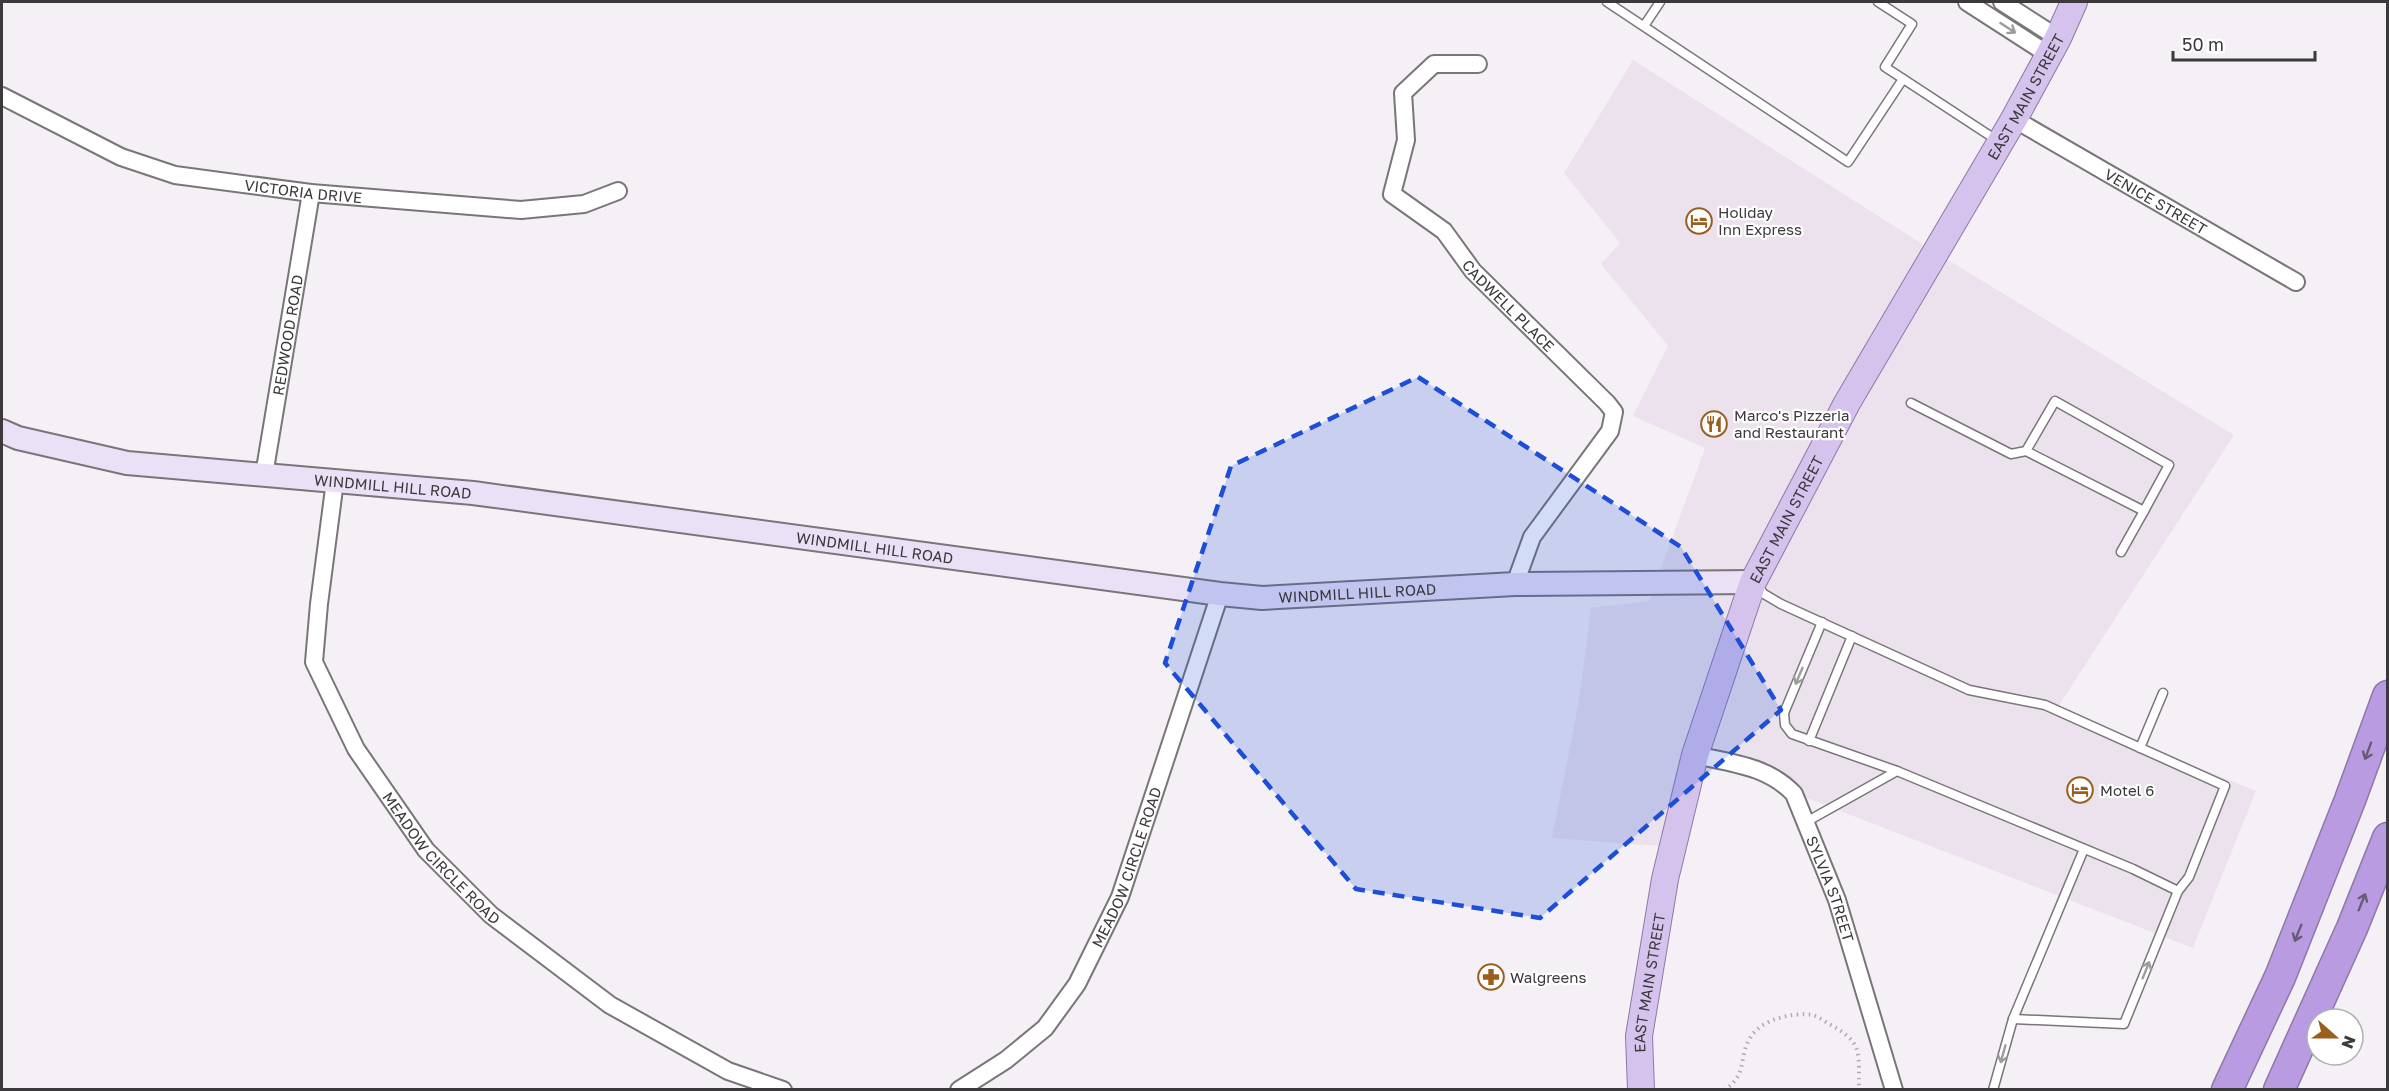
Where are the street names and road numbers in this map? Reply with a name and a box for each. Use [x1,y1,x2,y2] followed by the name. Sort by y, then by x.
[1983,31,2068,163] street label: EAST MAIN STREET
[2102,164,2210,238] street label: VENICE STREET
[243,175,363,206] street label: VICTORIA DRIVE
[1459,256,1558,355] street label: CADWELL PLACE
[268,273,306,397] street label: REDWOOD ROAD
[1745,453,1827,586] street label: EAST MAIN STREET
[313,470,472,502] street label: WINDMILL HILL ROAD
[795,528,954,567] street label: WINDMILL HILL ROAD
[1278,579,1437,606] street label: WINDMILL HILL ROAD
[1088,785,1165,950] street label: MEADOW CIRCLE ROAD
[379,788,504,928] street label: MEADOW CIRCLE ROAD
[1803,833,1858,944] street label: SYLVIA STREET
[1630,912,1668,1053] street label: EAST MAIN STREET

